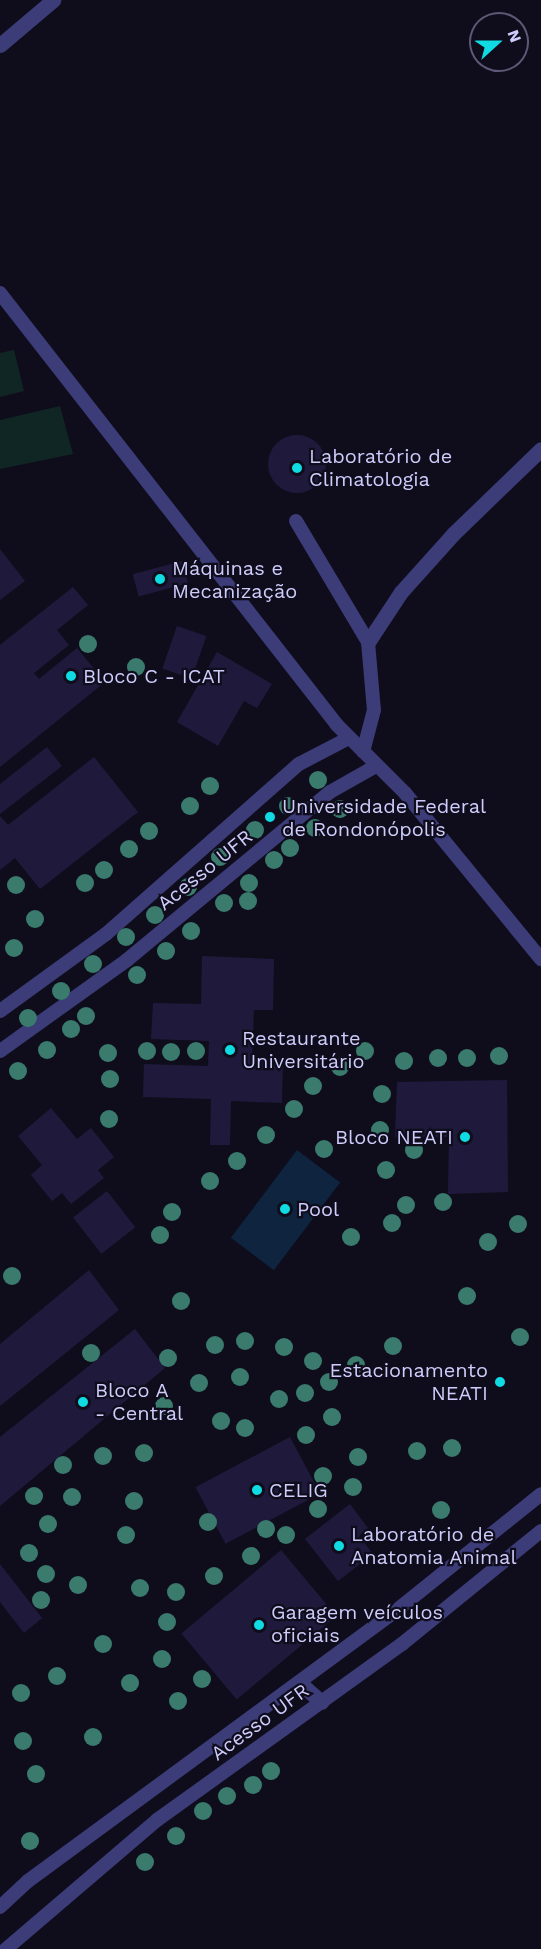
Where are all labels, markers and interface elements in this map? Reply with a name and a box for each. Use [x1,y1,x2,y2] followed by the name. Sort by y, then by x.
[469,12,529,72] north arrow
[503,27,525,45] text: N
[309,444,452,491] place label: Laboratório de Climatologia
[290,461,304,475] marker: Laboratório de Climatologia
[172,556,297,603] place label: Máquinas e Mecanização
[153,572,167,586] marker: Máquinas e Mecanização
[83,664,225,688] place label: Bloco C - ICAT
[64,669,78,683] marker: Bloco C - ICAT
[282,794,486,841] place label: Universidade Federal de Rondonópolis
[263,810,277,824] marker: Universidade Federal de Rondonópolis
[153,824,257,916] street label: Acesso UFR
[242,1026,364,1073] place label: Restaurante Universitário
[223,1043,237,1057] marker: Restaurante Universitário
[335,1125,453,1149] place label: Bloco NEATI
[458,1130,472,1144] marker: Bloco NEATI
[297,1197,339,1221] place label: Pool
[278,1202,292,1216] marker: Pool
[330,1358,488,1405] place label: Estacionamento NEATI
[493,1375,507,1389] marker: Estacionamento NEATI
[95,1378,183,1425] place label: Bloco A - Central
[76,1395,90,1409] marker: Bloco A - Central
[269,1478,328,1502] place label: CELIG
[250,1483,264,1497] marker: CELIG
[351,1523,518,1570] place label: Laboratório de Anatomia Animal
[332,1539,346,1553] marker: Laboratório de Anatomia Animal
[271,1601,444,1648] place label: Garagem veículos oficiais
[252,1618,266,1632] marker: Garagem veículos oficiais
[206,1678,314,1766] street label: Acesso UFR

